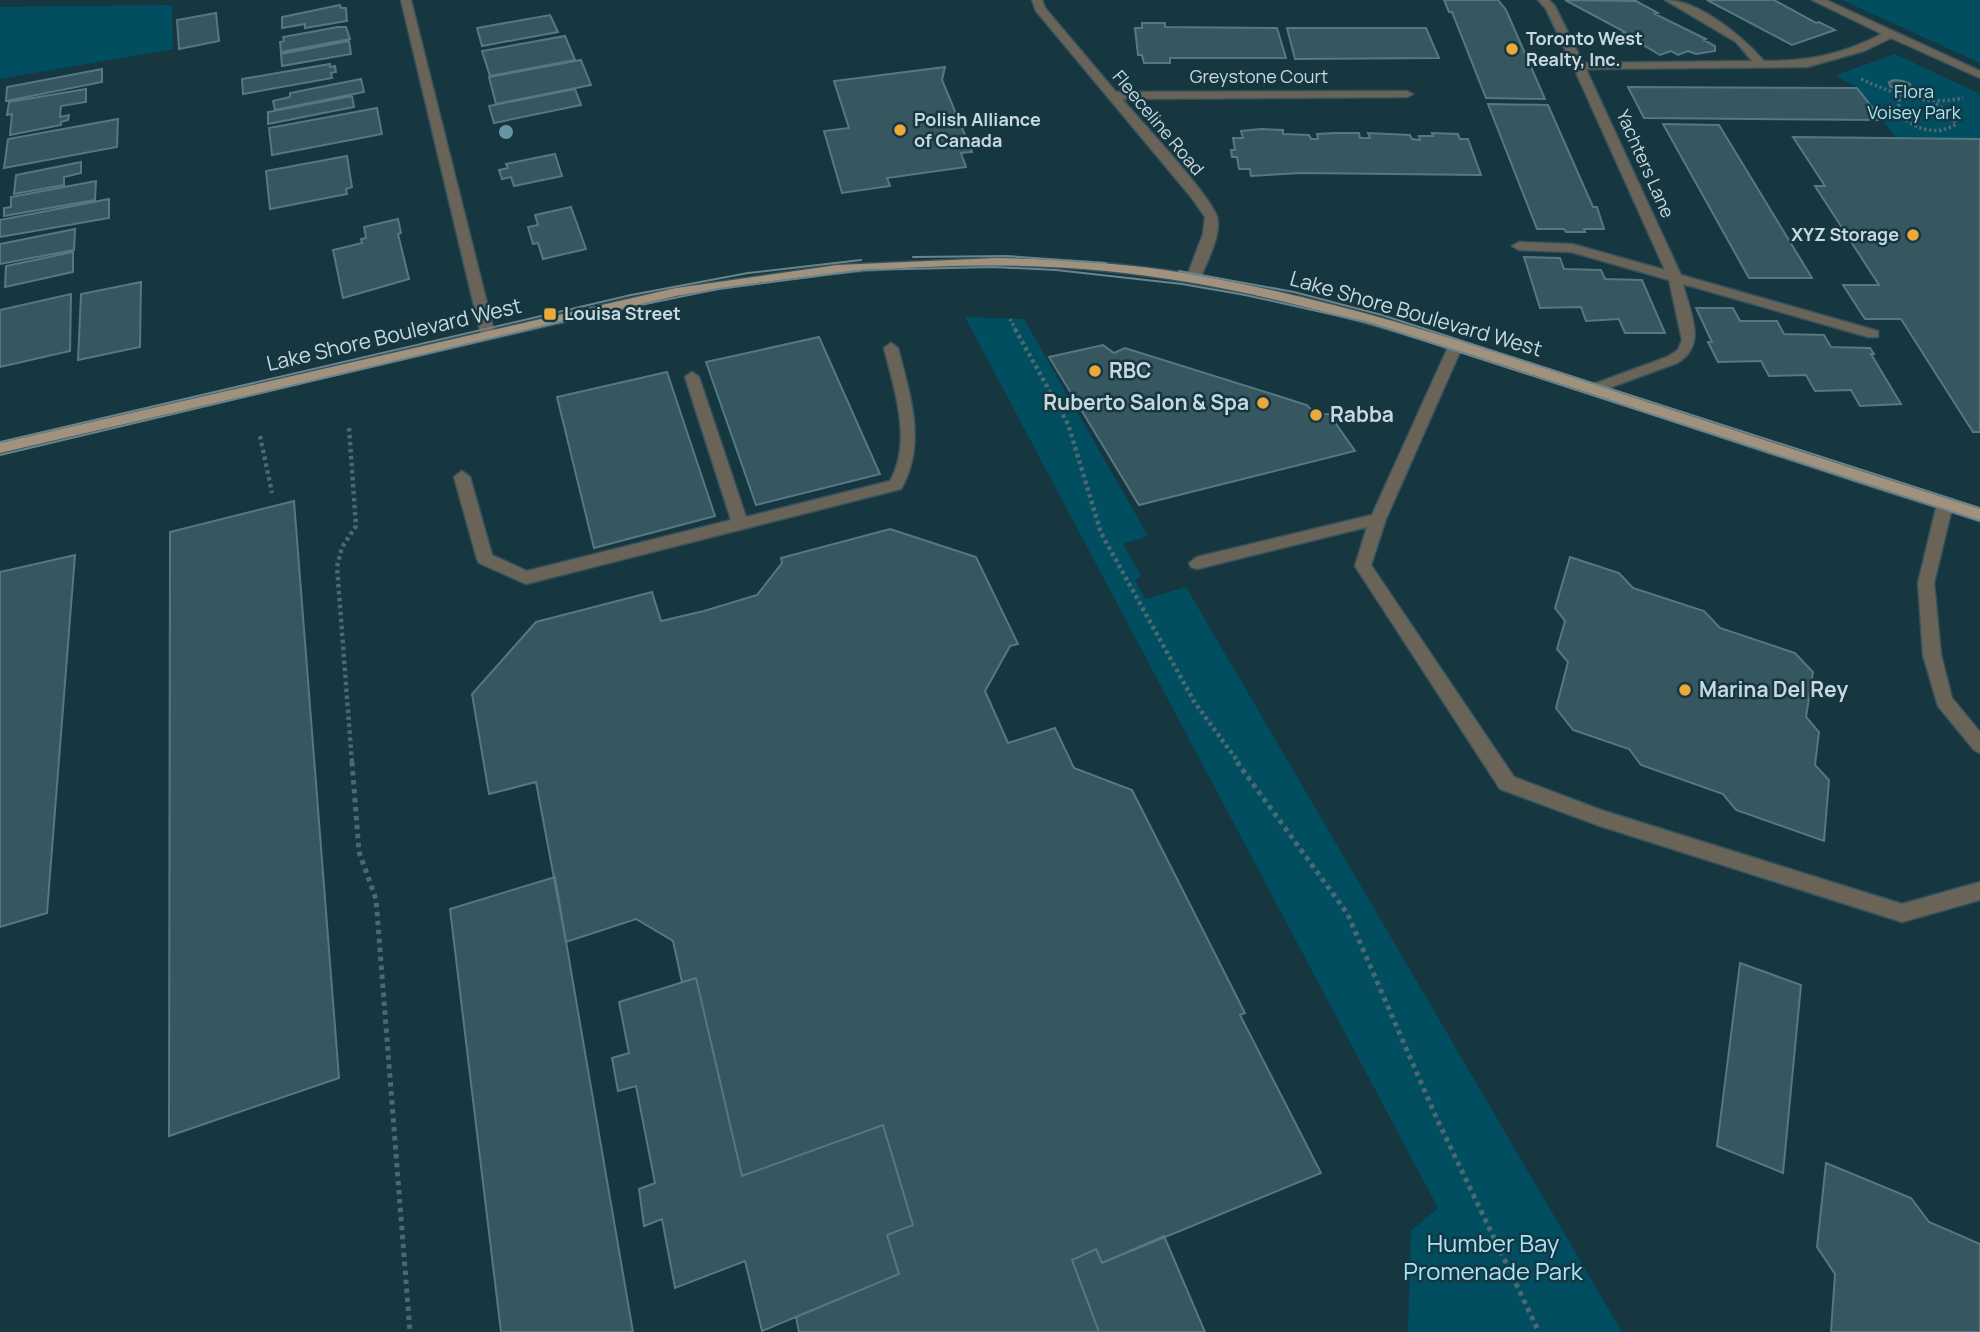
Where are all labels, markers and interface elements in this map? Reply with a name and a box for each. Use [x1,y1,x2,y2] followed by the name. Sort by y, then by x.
[1526,26,1643,71] place label: Toronto West Realty, Inc.
[1504,41,1520,57] marker: Toronto West Realty, Inc.
[1190,64,1328,88] street label: Greystone Court
[1108,65,1210,180] street label: Fleeceline Road
[1867,79,1962,124] park label: Flora Voisey Park
[1611,106,1680,222] street label: Yachters Lane
[914,107,1041,152] place label: Polish Alliance of Canada
[892,122,908,138] marker: Polish Alliance of Canada
[1791,222,1899,246] place label: XYZ Storage
[1905,227,1921,243] marker: XYZ Storage
[1287,264,1546,362] street label: Lake Shore Boulevard West
[263,291,524,377] street label: Lake Shore Boulevard West
[564,301,681,325] place label: Louisa Street
[542,306,558,322] marker: Louisa Street
[1109,356,1152,384] place label: RBC
[1087,363,1103,379] marker: RBC
[1043,388,1249,416] place label: Ruberto Salon & Spa
[1255,395,1271,411] marker: Ruberto Salon & Spa
[1330,400,1394,428] place label: Rabba
[1308,407,1324,423] marker: Rabba
[1699,675,1848,703] place label: Marina Del Rey
[1677,682,1693,698] marker: Marina Del Rey
[1403,1226,1584,1287] park label: Humber Bay Promenade Park

